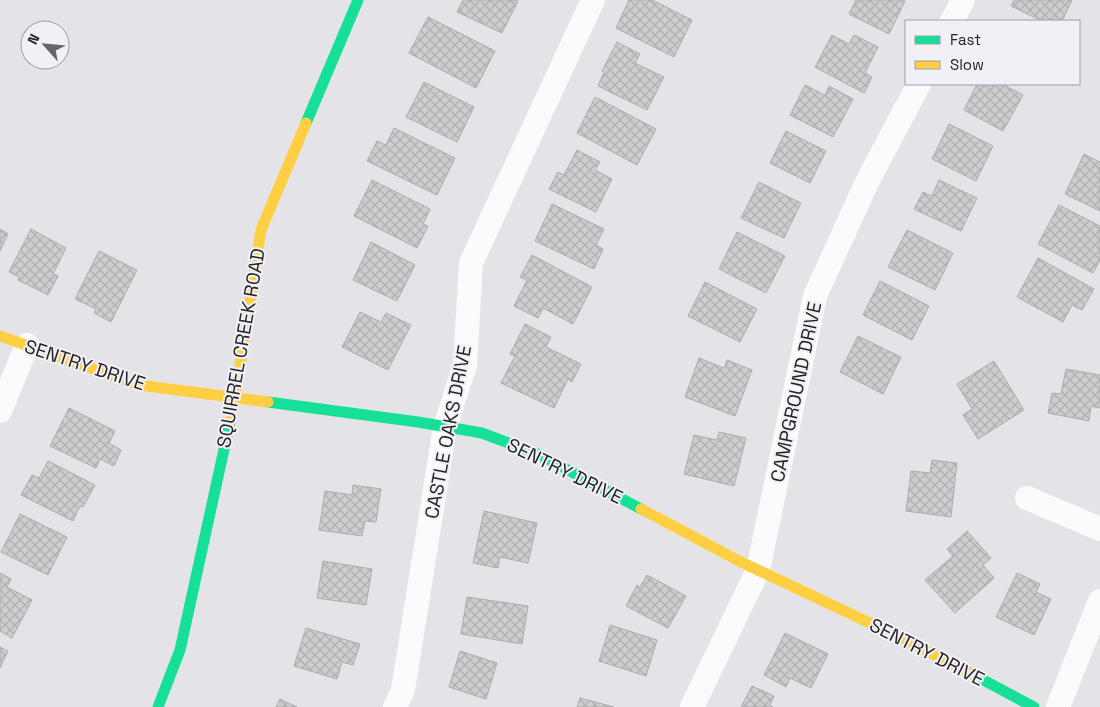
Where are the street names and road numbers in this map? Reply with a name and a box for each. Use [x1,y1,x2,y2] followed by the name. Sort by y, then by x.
[211,246,271,450] street label: SQUIRREL CREEK ROAD
[765,300,827,484] street label: CAMPGROUND DRIVE
[21,334,149,396] street label: SENTRY DRIVE
[419,343,477,521] street label: CASTLE OAKS DRIVE
[503,432,627,510] street label: SENTRY DRIVE
[865,612,989,692] street label: SENTRY DRIVE

